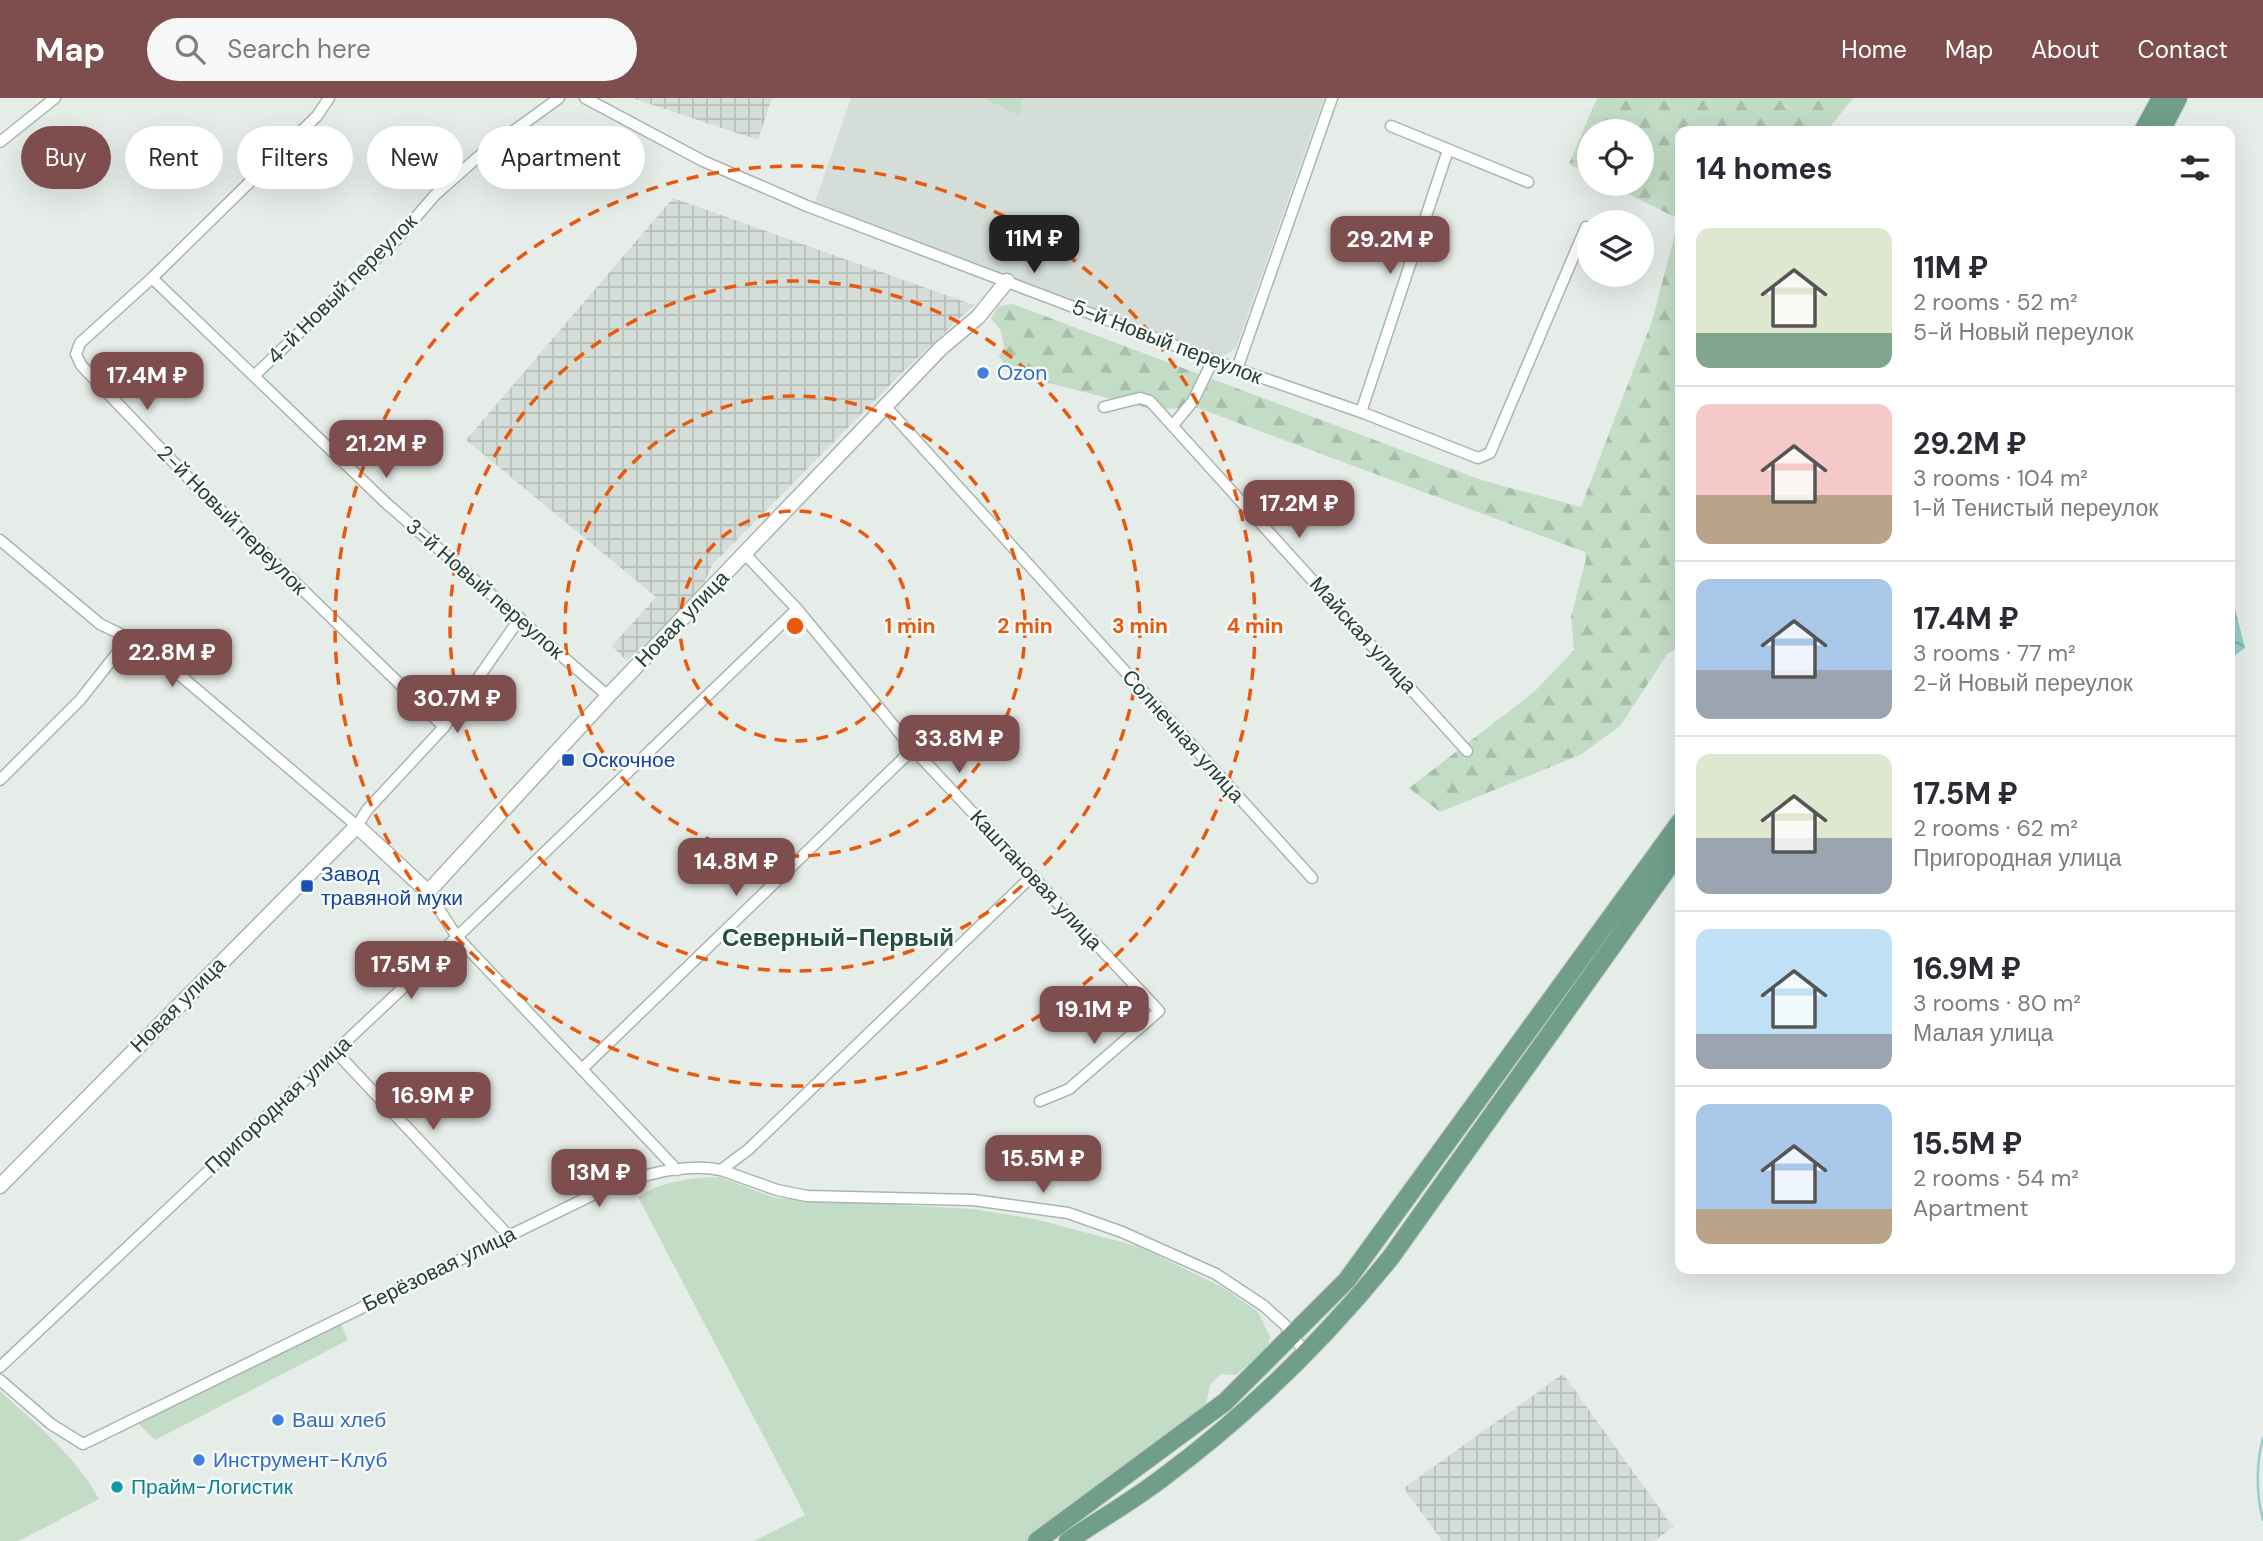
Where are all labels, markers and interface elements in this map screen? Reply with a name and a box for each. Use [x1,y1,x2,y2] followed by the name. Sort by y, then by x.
[147,18,637,81] search box
[35,28,105,71] text: Map
[171,30,209,68] icon: search
[227,32,371,66] text: Search here
[1841,34,1907,65] text: Home
[1945,34,1993,65] text: Map
[2031,34,2100,65] text: About
[2138,34,2228,65] text: Contact
[1577,119,1654,287] map controls
[1577,119,1654,196] button: locate
[21,126,111,189] chip: Buy
[125,126,223,189] chip: Rent
[237,126,353,189] chip: Filters
[367,126,463,189] chip: New
[477,126,645,189] chip: Apartment
[1696,149,1833,188] text: 14 homes
[2176,149,2214,187] icon: filters
[261,207,424,370] street label: 4-й Новый переулок
[1577,210,1654,287] button: layers
[985,216,1083,275] pin: 11M ₽
[1325,216,1455,276] pin: 29.2M ₽
[1005,223,1063,253] text: 11M ₽
[1347,224,1433,254] text: 29.2M ₽
[1913,248,1988,287] text: 11M ₽
[1752,256,1836,340] icon: home
[1913,287,2078,317] text: 2 rooms · 52 m²
[1068,293,1267,391] street label: 5-й Новый переулок
[1913,317,2134,347] text: 5-й Новый переулок
[82,352,212,412] pin: 17.4M ₽
[997,359,1047,387] place label: Ozon
[107,360,187,390] text: 17.4M ₽
[975,365,991,381] marker: Ozon
[321,420,451,480] pin: 21.2M ₽
[1913,424,2026,463] text: 29.2M ₽
[345,428,427,458] text: 21.2M ₽
[1752,432,1836,516] icon: home
[151,439,313,601] street label: 2-й Новый переулок
[1913,463,2088,493] text: 3 rooms · 104 m²
[1234,480,1364,540] pin: 17.2M ₽
[1259,488,1339,518] text: 17.2M ₽
[1913,493,2158,523] text: 1-й Тенистый переулок
[400,512,571,666] street label: 3-й Новый переулок
[629,564,735,673] street label: Новая улица
[1303,571,1423,699] street label: Майская улица
[1913,599,2019,638] text: 17.4M ₽
[1752,607,1836,691] icon: home
[884,612,936,640] text: 1 min
[997,612,1053,640] text: 2 min
[1112,612,1168,640] text: 3 min
[1226,612,1284,640] text: 4 min
[783,614,807,638] centre of rings
[107,630,237,689] pin: 22.8M ₽
[128,637,216,667] text: 22.8M ₽
[1913,638,2076,668] text: 3 rooms · 77 m²
[1116,663,1251,809] street label: Солнечная улица
[1913,668,2133,698] text: 2-й Новый переулок
[392,676,522,735] pin: 30.7M ₽
[413,683,501,713] text: 30.7M ₽
[894,716,1024,775] pin: 33.8M ₽
[915,723,1003,753] text: 33.8M ₽
[582,746,675,774] place label: Оскочное
[560,752,576,768] marker: Оскочное
[1913,774,2018,813] text: 17.5M ₽
[1752,782,1836,866] icon: home
[964,804,1109,956] street label: Каштановая улица
[1913,813,2078,843] text: 2 rooms · 62 m²
[671,838,801,898] pin: 14.8M ₽
[1913,843,2122,873] text: Пригородная улица
[694,846,778,876] text: 14.8M ₽
[321,860,463,912] place label: Завод травяной муки
[299,878,315,894] marker: Завод травяной муки
[722,922,954,953] district label: Северный-Первый
[346,942,476,1001] pin: 17.5M ₽
[371,949,451,979] text: 17.5M ₽
[1913,949,2021,988] text: 16.9M ₽
[124,951,232,1059] street label: Новая улица
[1752,957,1836,1041] icon: home
[1029,986,1159,1046] pin: 19.1M ₽
[1913,988,2081,1018] text: 3 rooms · 80 m²
[1056,994,1132,1024] text: 19.1M ₽
[1913,1018,2053,1048] text: Малая улица
[199,1030,357,1180] street label: Пригородная улица
[368,1072,498,1132] pin: 16.9M ₽
[392,1080,474,1110] text: 16.9M ₽
[1913,1124,2022,1163] text: 15.5M ₽
[1752,1132,1836,1216] icon: home
[978,1136,1108,1195] pin: 15.5M ₽
[1001,1143,1085,1173] text: 15.5M ₽
[550,1150,648,1209] pin: 13M ₽
[567,1157,631,1187] text: 13M ₽
[1913,1163,2079,1193] text: 2 rooms · 54 m²
[1913,1193,2028,1223] text: Apartment
[358,1220,521,1318] street label: Берёзовая улица
[292,1406,386,1434] place label: Ваш хлеб
[270,1412,286,1428] marker: Ваш хлеб
[213,1446,387,1474] place label: Инструмент-Клуб
[191,1452,207,1468] marker: Инструмент-Клуб
[131,1473,294,1501] place label: Прайм-Логистик
[109,1479,125,1495] marker: Прайм-Логистик

